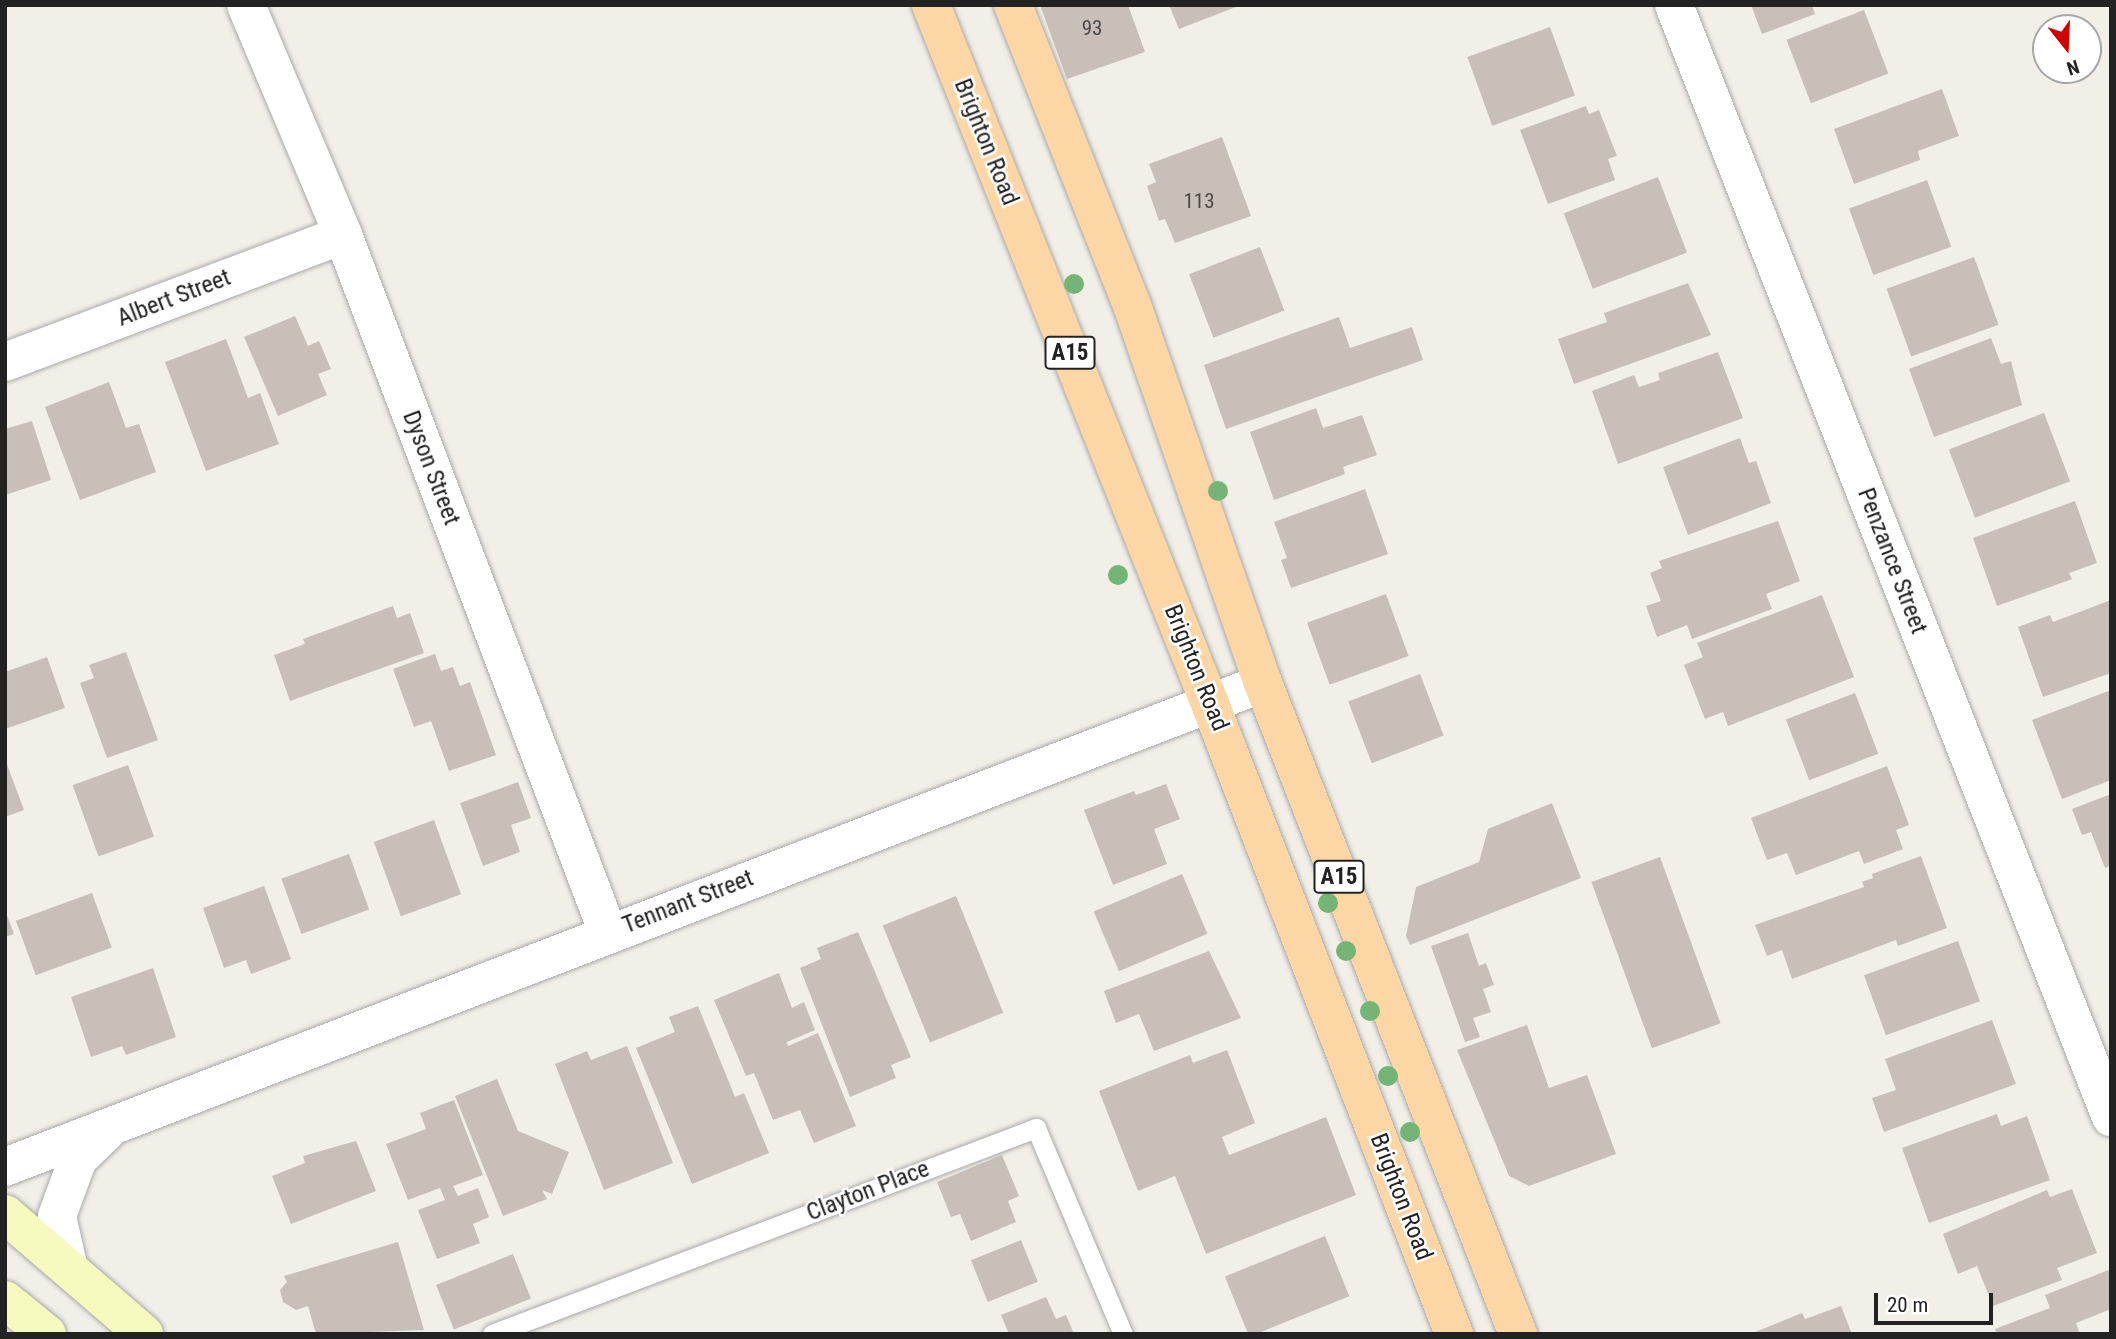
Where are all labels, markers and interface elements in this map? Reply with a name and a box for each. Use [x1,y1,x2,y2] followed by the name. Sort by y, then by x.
[2032,14,2102,84] north arrow
[1082,15,1102,41] house number: 93
[2064,55,2082,80] text: N
[948,75,1024,209] street label: Brighton Road
[1183,188,1215,214] house number: 113
[113,263,235,333] street label: Albert Street
[1044,334,1096,372] road number: A15
[396,407,466,529] street label: Dyson Street
[1851,484,1933,638] street label: Penzance Street
[1158,601,1234,735] street label: Brighton Road
[1313,858,1365,897] road number: A15
[619,864,757,940] street label: Tennant Street
[1364,1129,1438,1265] street label: Brighton Road
[803,1154,933,1228] street label: Clayton Place
[1878,1280,1997,1324] scale bar
[1887,1293,1928,1317] text: 20 m

